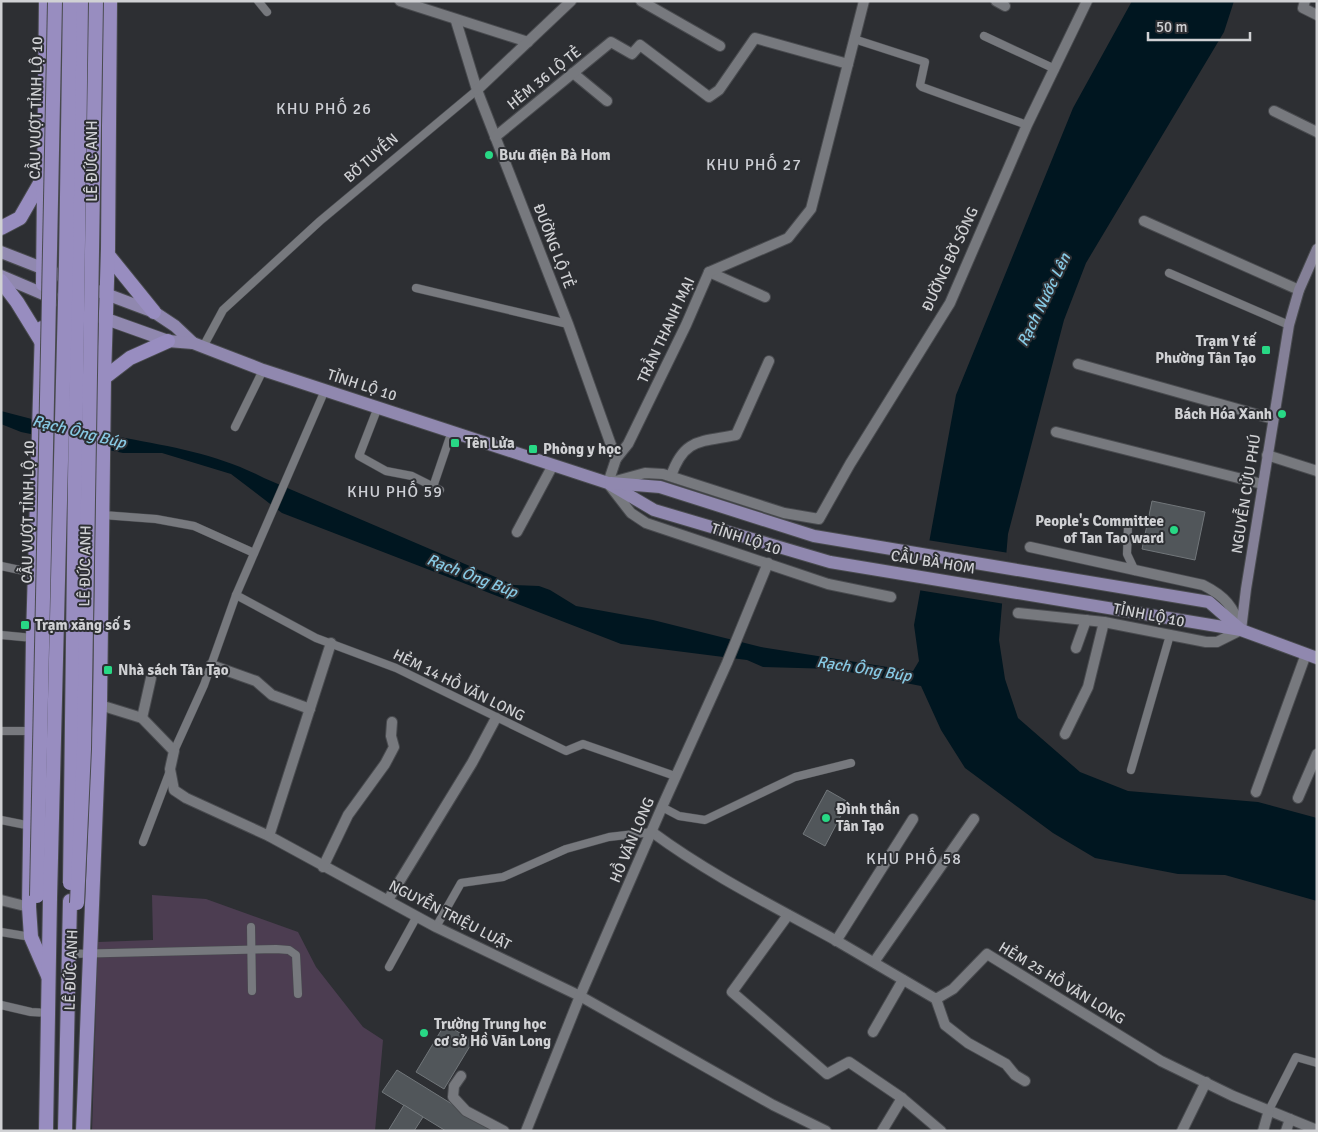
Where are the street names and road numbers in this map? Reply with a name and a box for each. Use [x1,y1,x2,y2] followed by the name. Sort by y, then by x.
[23,36,46,180] street label: CẦU VƯỢT TỈNH LỘ 10
[503,42,585,113] street label: HẺM 36 LỘ TẺ
[82,120,101,202] street label: LÊ ĐỨC ANH
[338,127,402,186] street label: BỜ TUYẾN
[530,201,579,291] street label: ĐƯỜNG LỘ TẺ
[917,204,982,314] street label: ĐƯỜNG BỜ SÔNG
[631,273,698,386] street label: TRẦN THANH MẠI
[325,364,399,405] street label: TỈNH LỘ 10
[1224,432,1264,555] street label: NGUYỄN CỬU PHÚ
[15,440,38,584] street label: CẦU VƯỢT TỈNH LỘ 10
[709,518,783,559] street label: TỈNH LỘ 10
[74,525,95,607] street label: LÊ ĐỨC ANH
[890,544,977,578] street label: CẦU BÀ HOM
[1112,598,1186,631] street label: TỈNH LỘ 10
[390,643,529,725] street label: HẺM 14 HỒ VĂN LONG
[603,793,658,885] street label: HỒ VĂN LONG
[386,873,517,954] street label: NGUYỄN TRIỆU LUẬT
[60,929,81,1011] street label: LÊ ĐỨC ANH
[995,936,1130,1028] street label: HẺM 25 HỒ VĂN LONG

